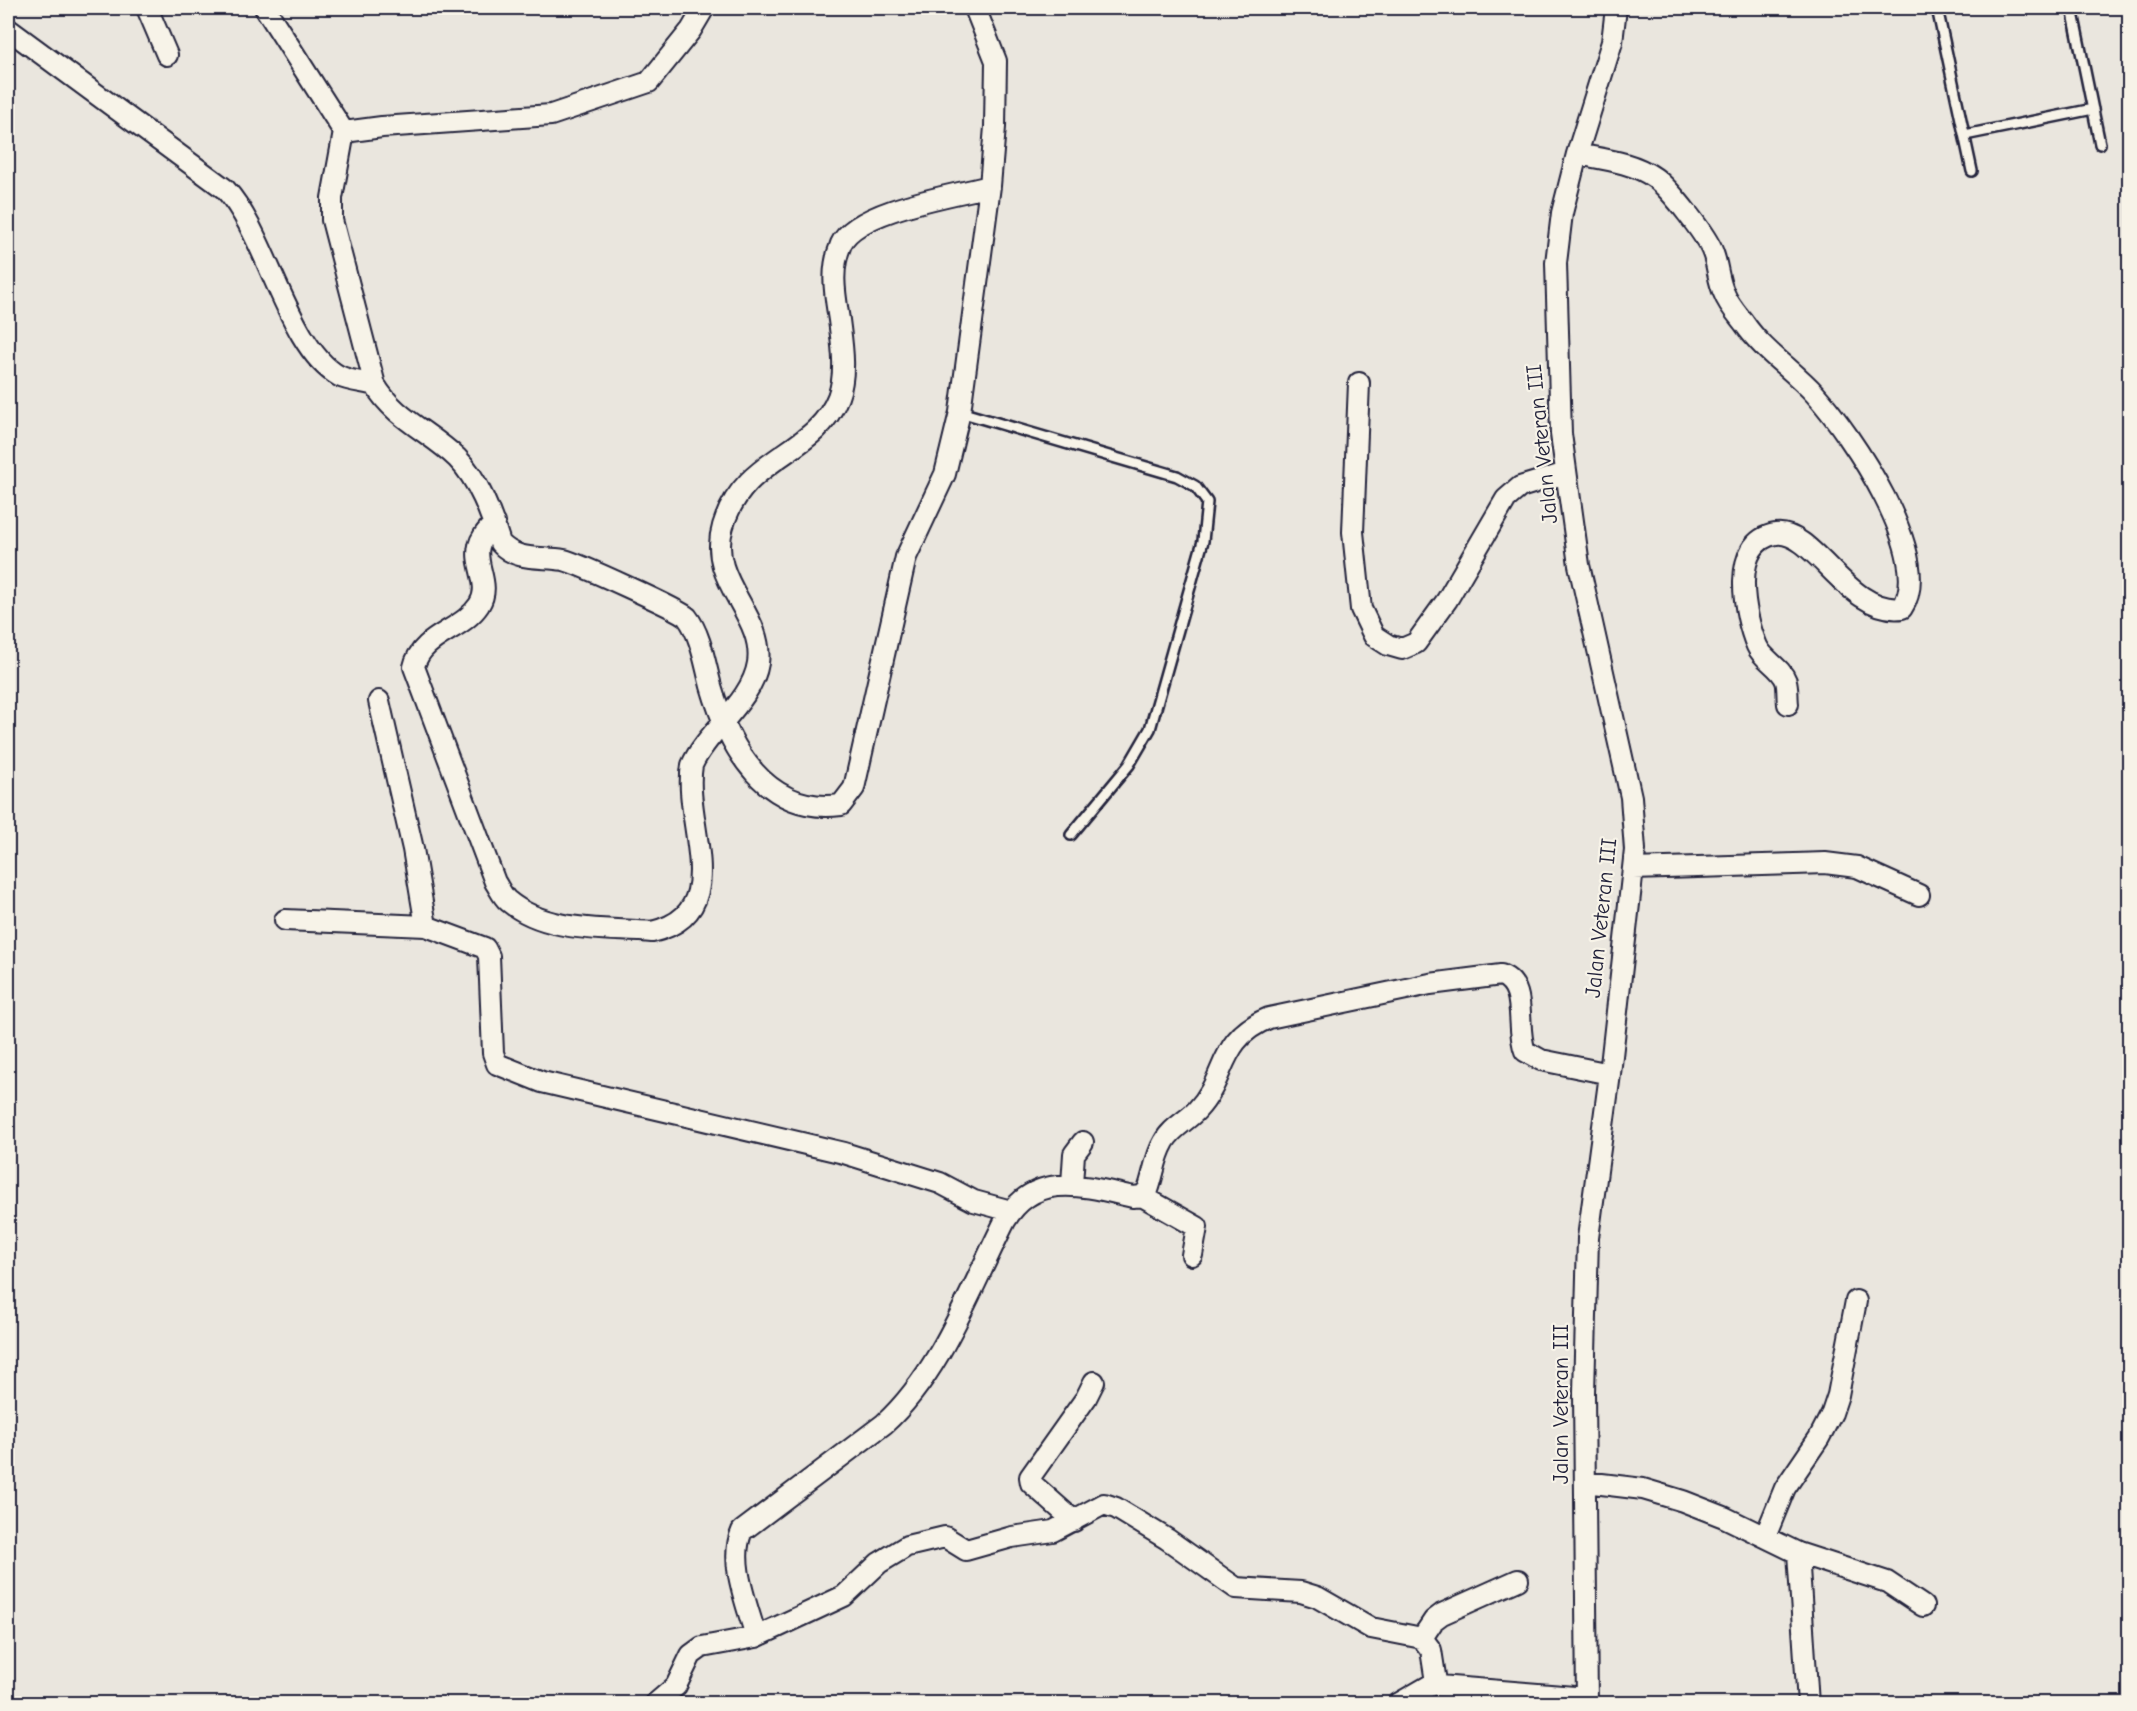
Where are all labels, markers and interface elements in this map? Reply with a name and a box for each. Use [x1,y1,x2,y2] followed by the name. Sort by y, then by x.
[1521,363,1563,525] street label: Jalan Veteran III
[1580,837,1622,999] street label: Jalan Veteran III
[1548,1324,1574,1484] street label: Jalan Veteran III

